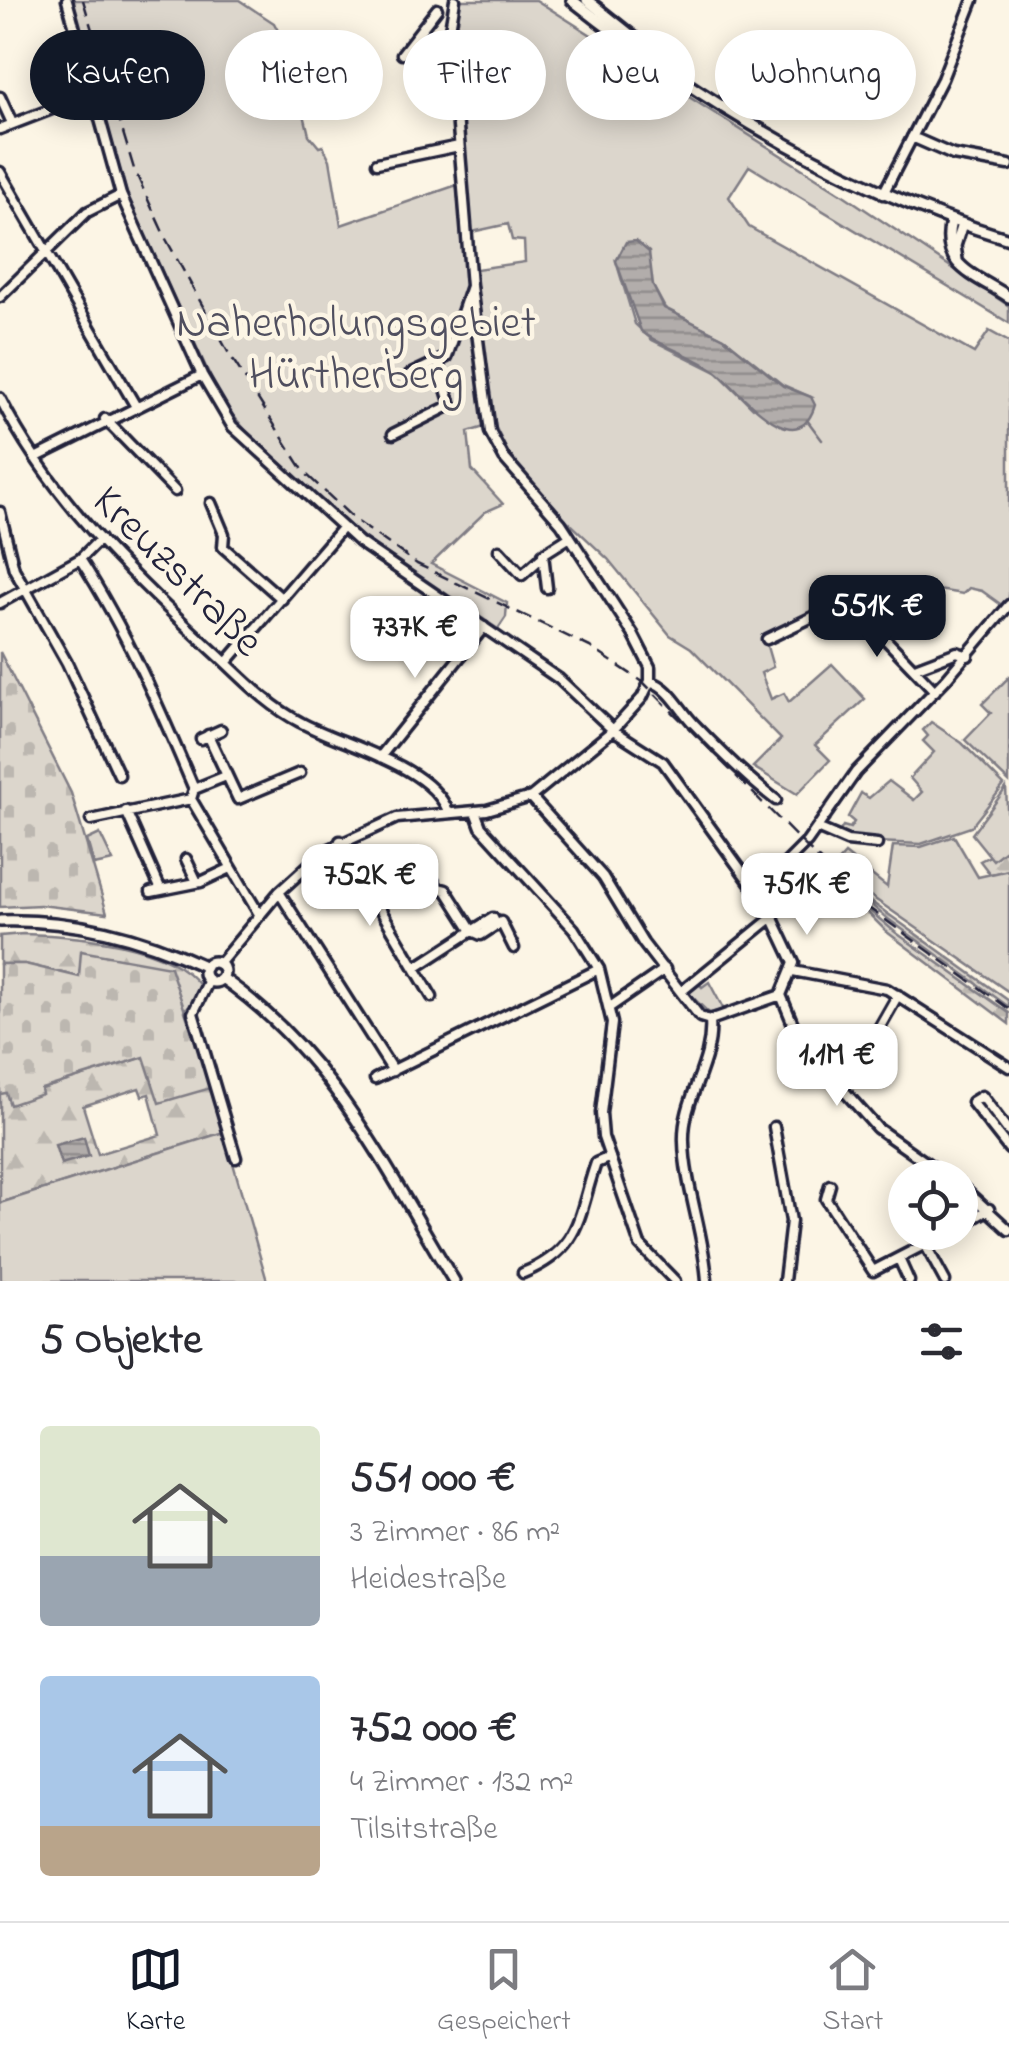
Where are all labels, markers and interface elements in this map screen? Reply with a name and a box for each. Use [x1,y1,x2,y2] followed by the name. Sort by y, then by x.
[30,30,205,120] chip: Kaufen
[225,30,383,120] chip: Mieten
[403,30,546,120] chip: Filter
[566,30,695,120] chip: Neu
[715,30,916,120] chip: Wohnung
[176,292,536,411] park label: Naherholungsgebiet Hürtherberg
[75,471,278,674] street label: Kreuzstraße
[796,575,958,660] pin: 551K €
[831,584,923,631] text: 551K €
[334,596,496,681] pin: 737K €
[372,605,458,652] text: 737K €
[289,844,451,929] pin: 752K €
[323,853,417,900] text: 752K €
[726,853,888,938] pin: 751K €
[763,862,851,909] text: 751K €
[756,1024,918,1109] pin: 1.1M €
[799,1033,875,1080] text: 1.1M €
[888,1160,978,1250] map controls
[888,1160,978,1250] button: locate
[40,1311,202,1372] text: 5 Objekte
[914,1314,969,1369] icon: filters
[350,1449,516,1510] text: 551 000 €
[120,1466,240,1586] icon: home
[350,1510,560,1557] text: 3 Zimmer · 86 m²
[350,1557,506,1604] text: Heidestraße
[350,1699,517,1760] text: 752 000 €
[120,1716,240,1836] icon: home
[350,1760,574,1807] text: 4 Zimmer · 132 m²
[350,1807,498,1854] text: Tilsitstraße
[126,1942,185,2043] tab: Karte
[437,1942,571,2043] tab: Gespeichert
[822,1942,883,2043] tab: Start

